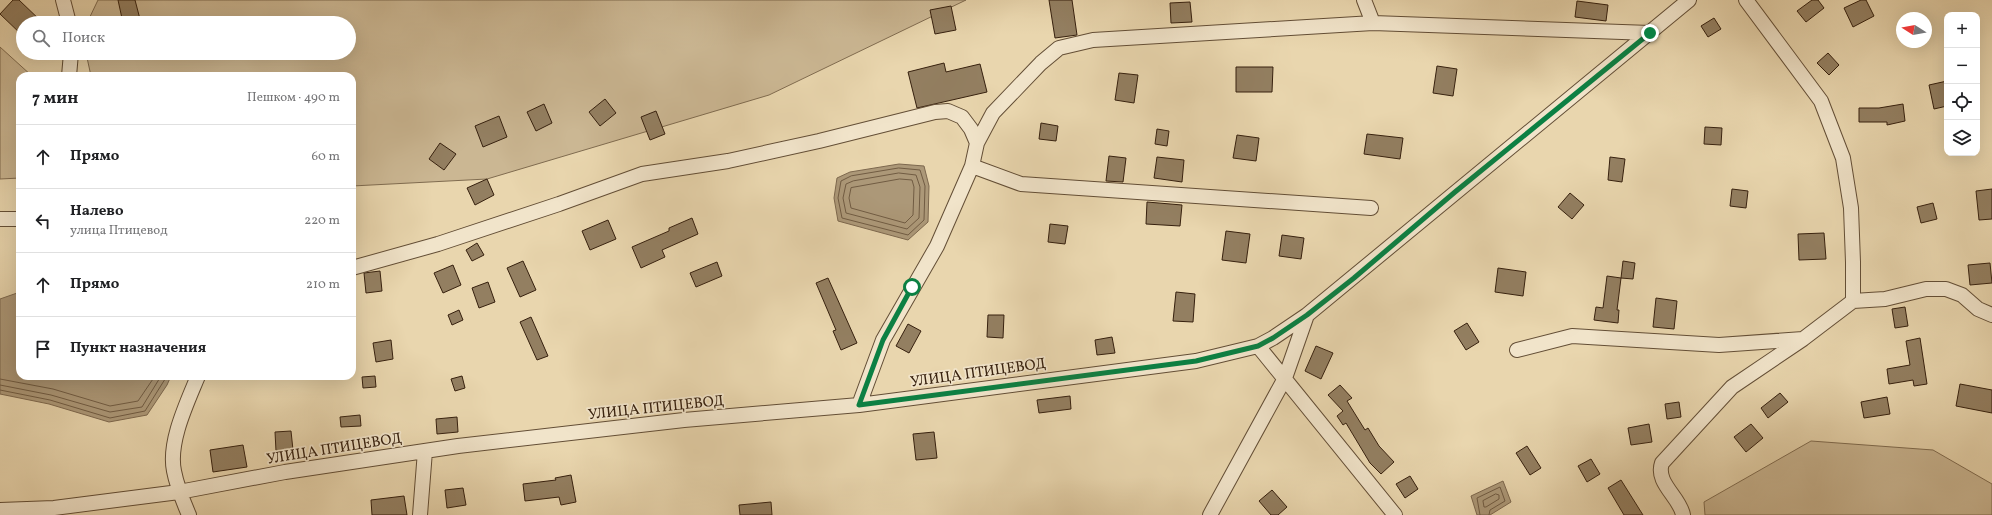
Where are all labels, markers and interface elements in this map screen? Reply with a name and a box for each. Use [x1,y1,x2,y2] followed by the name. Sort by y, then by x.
[1896,12,1932,48] north arrow
[1944,12,1980,156] map controls
[1944,12,1980,48] button: +
[16,16,356,60] search box
[1641,24,1659,42] route end
[30,27,52,49] icon: search
[62,28,105,49] text: Поиск
[1944,48,1980,84] button: −
[1944,84,1980,120] button: locate
[32,87,78,110] text: 7 мин
[247,89,340,107] text: Пешком · 490 m
[1944,120,1980,156] button: layers
[32,146,54,168] icon: ahead
[70,146,119,167] text: Прямо
[312,148,340,166] text: 60 m
[70,201,124,222] text: Налево
[32,210,54,232] icon: left
[304,212,340,230] text: 220 m
[70,222,168,240] text: улица Птицевод
[32,274,54,296] icon: ahead
[70,274,119,295] text: Прямо
[306,276,340,294] text: 210 m
[903,278,921,296] route start
[32,338,54,360] icon: arrive
[70,338,206,359] text: Пункт назначения
[909,354,1048,393] street label: УЛИЦА ПТИЦЕВОД
[587,391,725,426] street label: УЛИЦА ПТИЦЕВОД
[265,428,404,471] street label: УЛИЦА ПТИЦЕВОД

